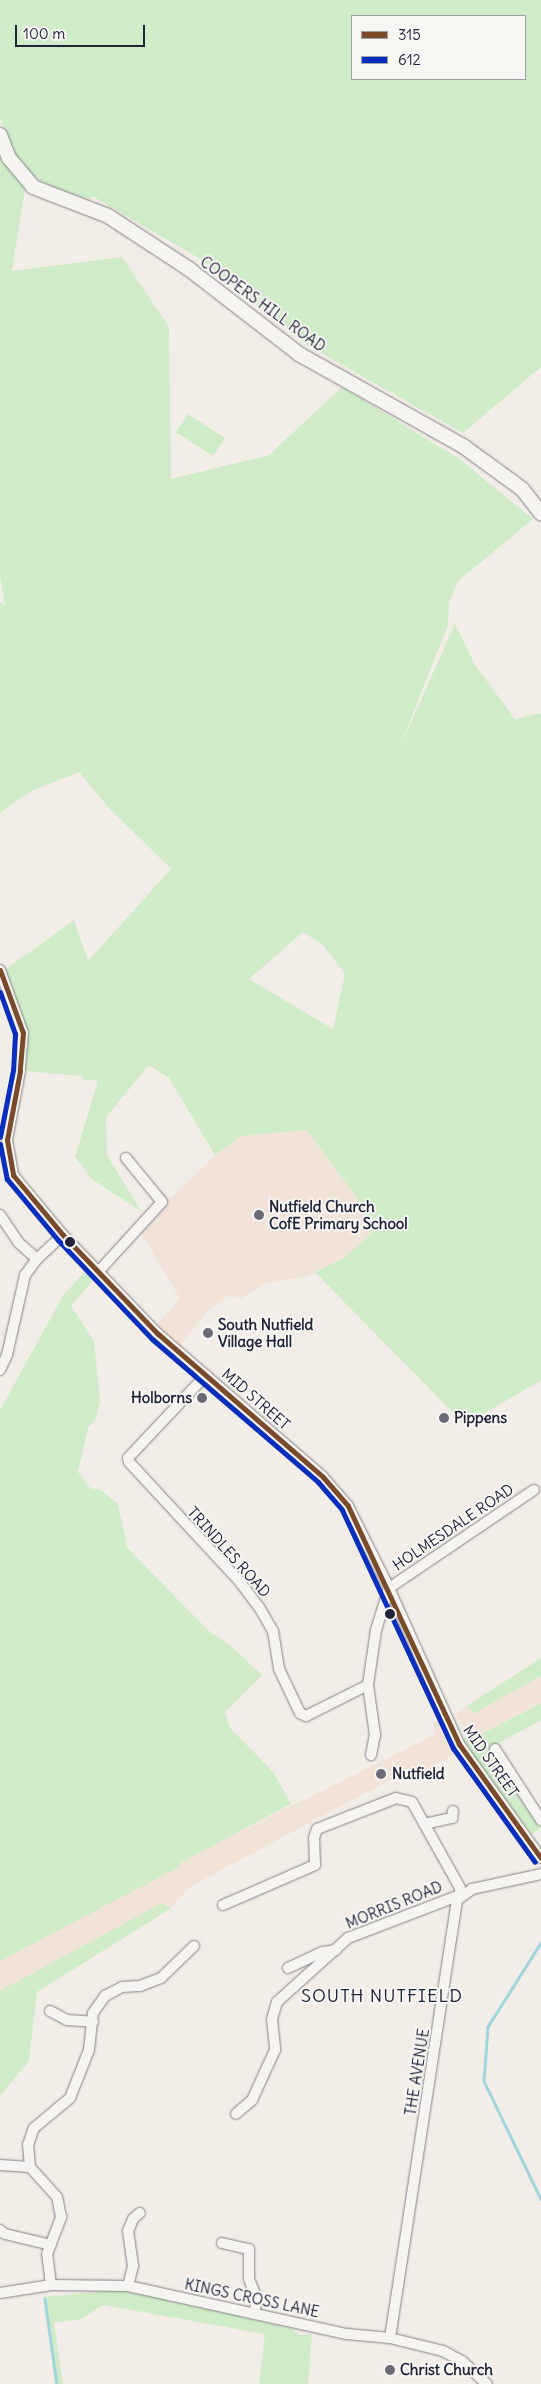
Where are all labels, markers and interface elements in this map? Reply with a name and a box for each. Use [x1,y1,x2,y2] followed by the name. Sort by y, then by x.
[18,15,148,47] scale bar
[351,15,526,80] legend
[23,24,65,43] text: 100 m
[398,25,421,44] text: 315
[398,50,421,69] text: 612
[197,252,329,356] street label: COOPERS HILL ROAD
[269,1197,408,1232] place label: Nutfield Church CofE Primary School
[253,1209,265,1221] marker: Nutfield Church CofE Primary School
[65,1237,75,1247] unlabelled marker
[218,1315,313,1350] place label: South Nutfield Village Hall
[202,1327,214,1339] marker: South Nutfield Village Hall
[218,1365,294,1433] street label: MID STREET
[131,1389,192,1407] place label: Holborns
[196,1392,208,1404] marker: Holborns
[454,1409,507,1427] place label: Pippens
[438,1412,450,1424] marker: Pippens
[389,1480,517,1574] street label: HOLMESDALE ROAD
[184,1503,274,1601] street label: TRINDLES ROAD
[385,1609,395,1619] unlabelled marker
[460,1721,522,1801] street label: MID STREET
[392,1765,445,1783] place label: Nutfield
[374,1767,388,1781] marker: Nutfield
[343,1877,445,1933] street label: MORRIS ROAD
[299,1985,465,2007] district label: SOUTH NUTFIELD
[401,2027,433,2117] street label: THE AVENUE
[183,2275,321,2321] street label: KINGS CROSS LANE
[400,2361,493,2379] place label: Christ Church
[384,2364,396,2376] marker: Christ Church

